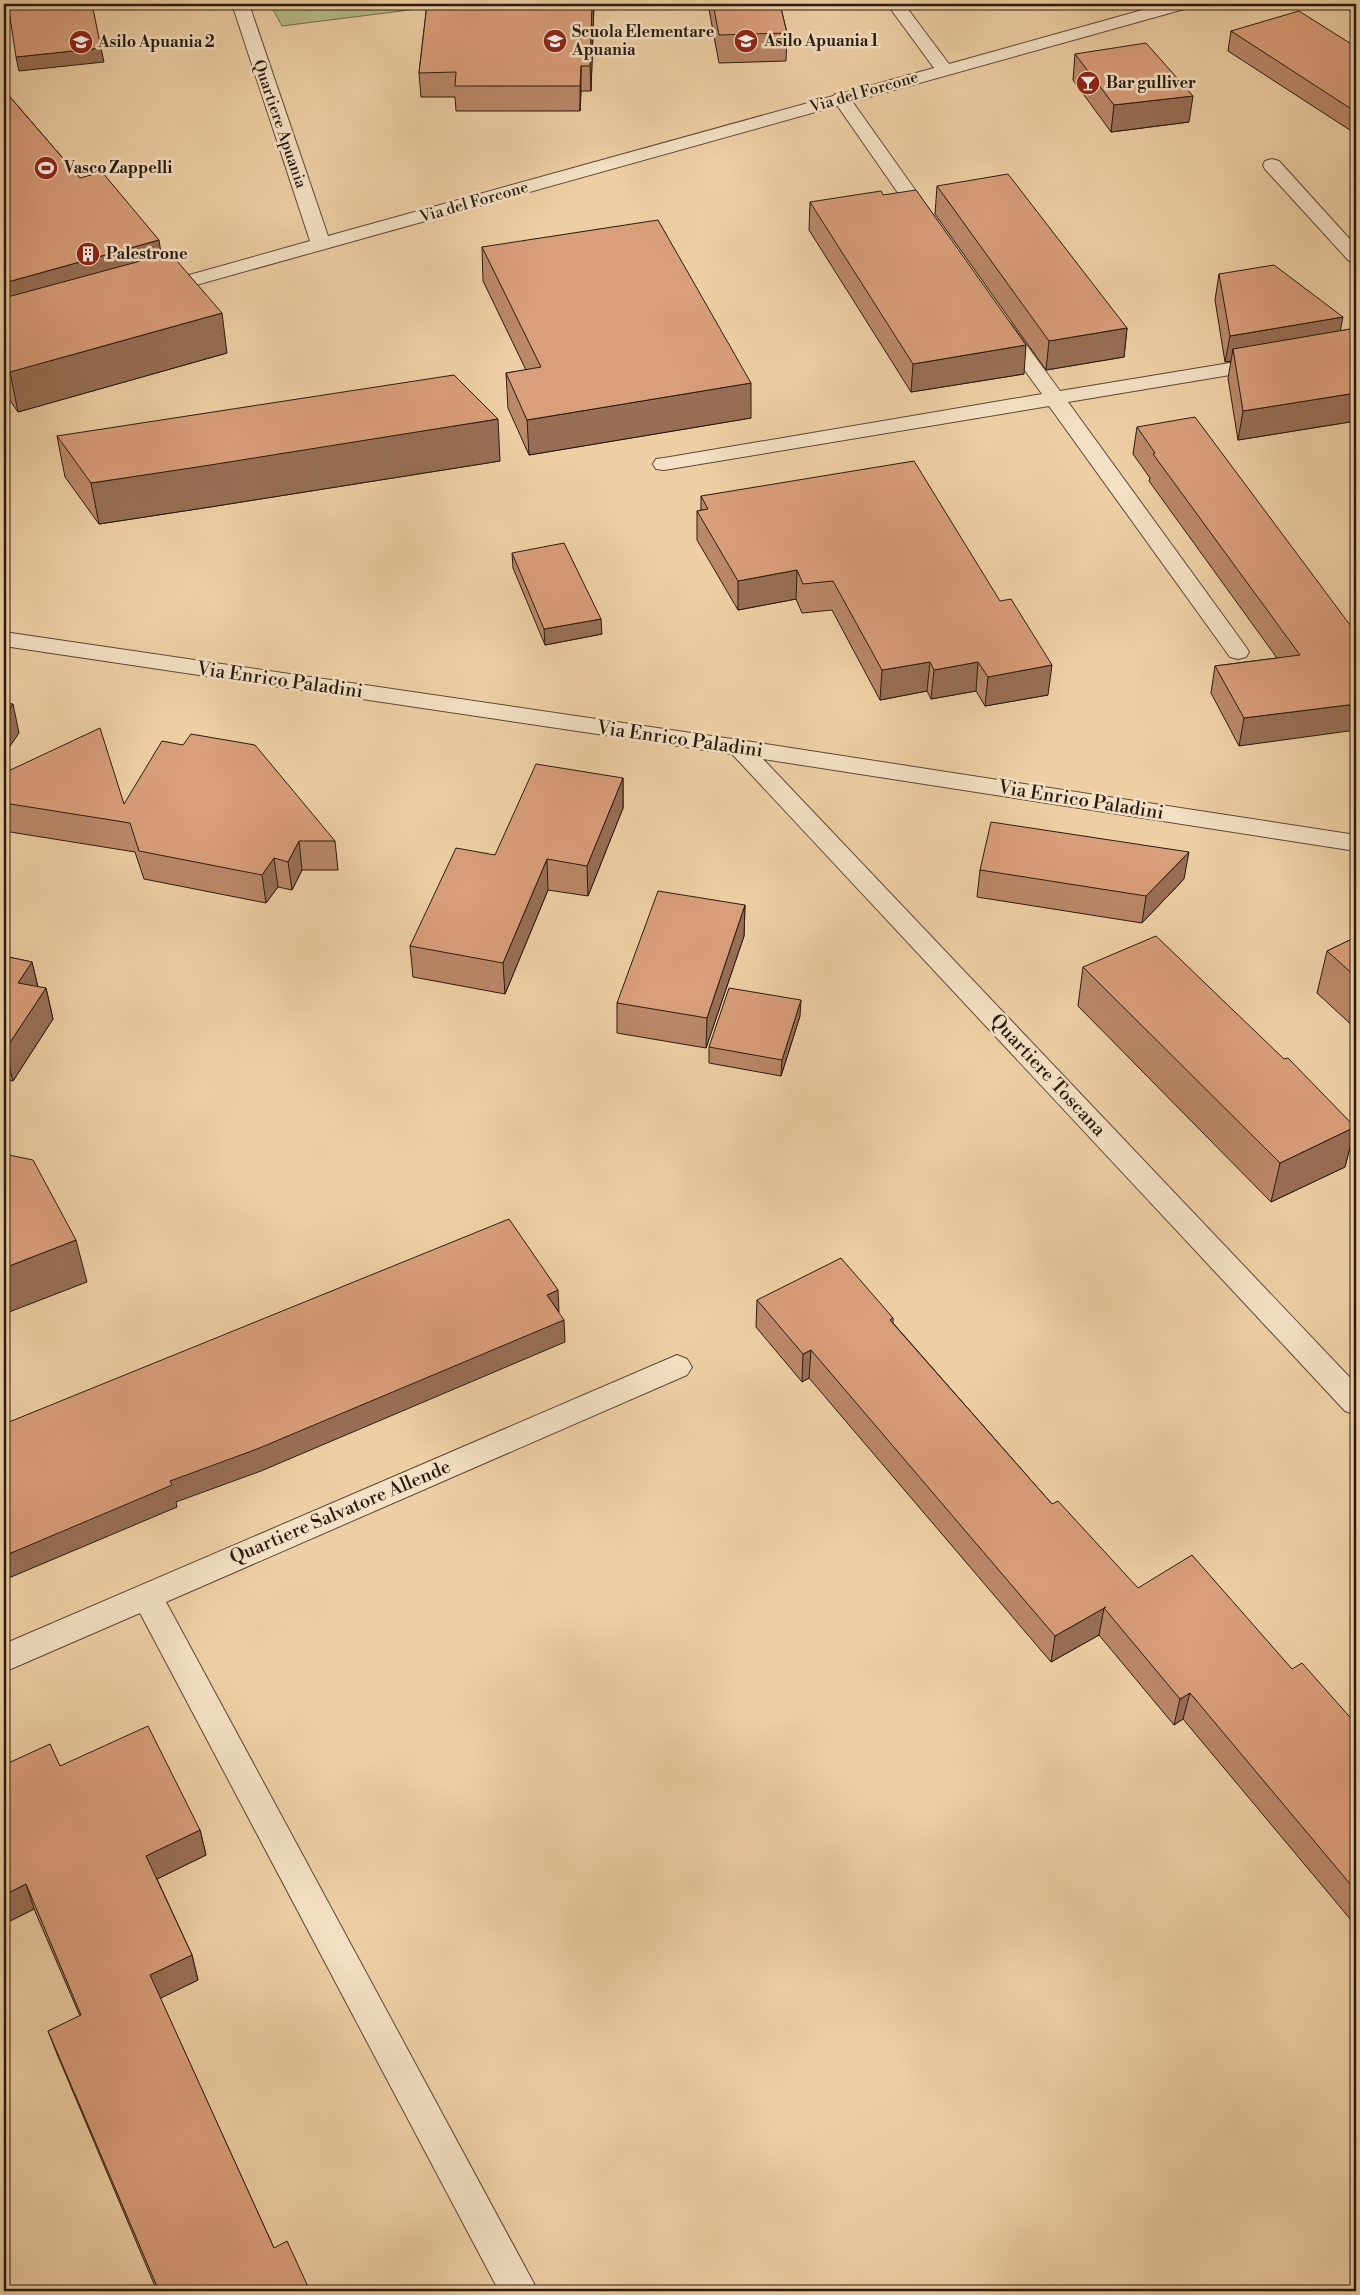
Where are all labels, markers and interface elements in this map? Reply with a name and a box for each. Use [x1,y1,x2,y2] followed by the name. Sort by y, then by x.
[571,22,715,60] place label: Scuola Elementare Apuania
[542,28,568,54] school or university icon: Scuola Elementare Apuania
[733,28,759,54] school or university icon: Asilo Apuania 1
[68,29,94,55] school or university icon: Asilo Apuania 2
[763,31,879,51] place label: Asilo Apuania 1
[97,32,215,52] place label: Asilo Apuania 2
[249,57,312,192] street label: Quartiere Apuania
[806,67,921,117] street label: Via del Forcone
[1075,70,1101,96] bar icon: Bar gulliver
[1106,73,1196,93] place label: Bar gulliver
[33,155,59,181] sports icon: Vasco Zappelli
[63,158,172,178] place label: Vasco Zappelli
[416,177,531,227] street label: Via del Forcone
[75,241,101,267] building icon: Palestrone
[106,244,188,264] place label: Palestrone
[194,656,365,704] street label: Via Enrico Paladini
[594,715,765,763] street label: Via Enrico Paladini
[996,775,1166,825] street label: Via Enrico Paladini
[985,1009,1111,1142] street label: Quartiere Toscana
[226,1454,454,1570] street label: Quartiere Salvatore Allende

